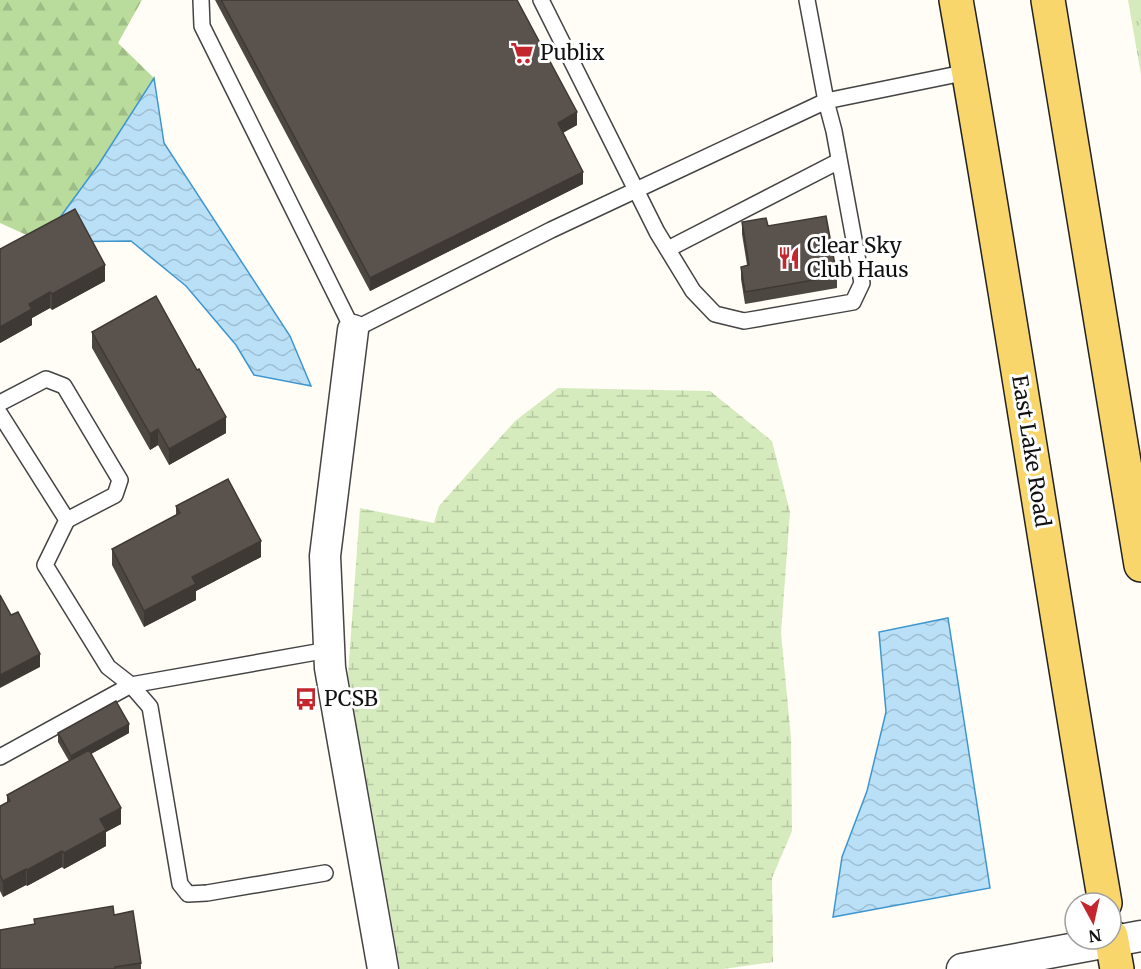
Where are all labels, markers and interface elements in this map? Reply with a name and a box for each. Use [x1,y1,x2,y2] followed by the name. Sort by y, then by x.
[540,39,605,66] place label: Publix
[509,40,535,66] supermarket icon: Publix
[807,232,908,283] place label: Clear Sky Club Haus
[776,245,802,271] restaurant icon: Clear Sky Club Haus
[1006,373,1057,529] street label: East Lake Road
[324,685,378,712] place label: PCSB
[293,686,319,712] bus stop icon: PCSB
[1063,891,1123,951] north arrow
[1087,925,1103,947] text: N

